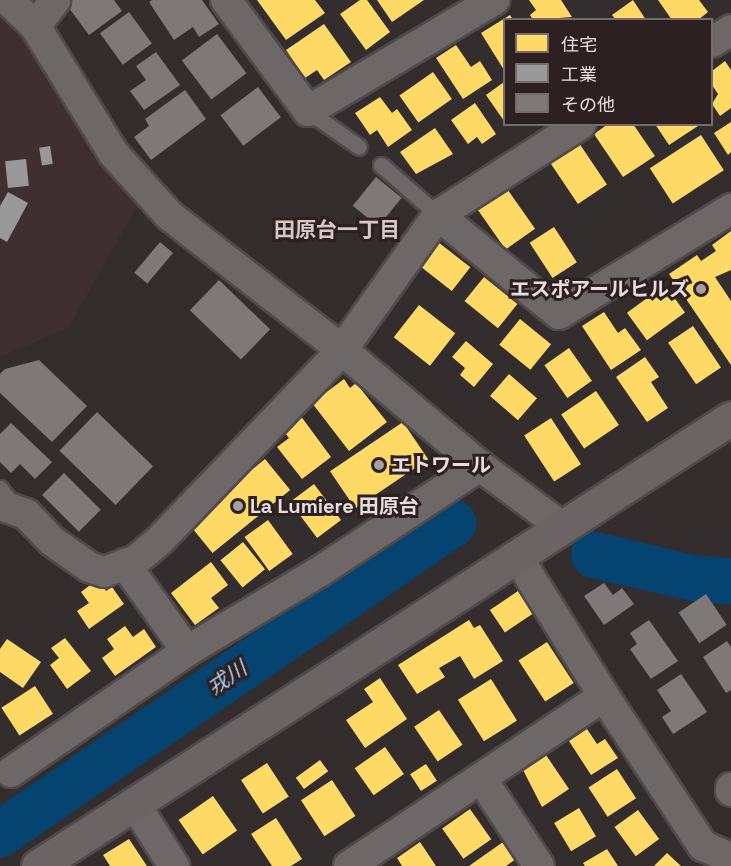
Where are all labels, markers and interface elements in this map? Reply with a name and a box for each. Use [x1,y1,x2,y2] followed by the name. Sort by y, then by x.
[503,18,713,126] legend
[561,33,597,56] text: 住宅
[561,63,597,86] text: 工業
[561,93,615,116] text: その他
[274,217,400,243] district label: 田原台一丁目
[510,277,689,301] place label: エスポアールヒルズ
[694,282,708,296] marker: エスポアールヒルズ
[391,453,491,477] place label: エトワール
[372,458,386,472] marker: エトワール
[250,494,419,518] place label: La Lumiere 田原台
[231,499,245,513] marker: La Lumiere 田原台
[203,656,251,700] water label: 戎川

